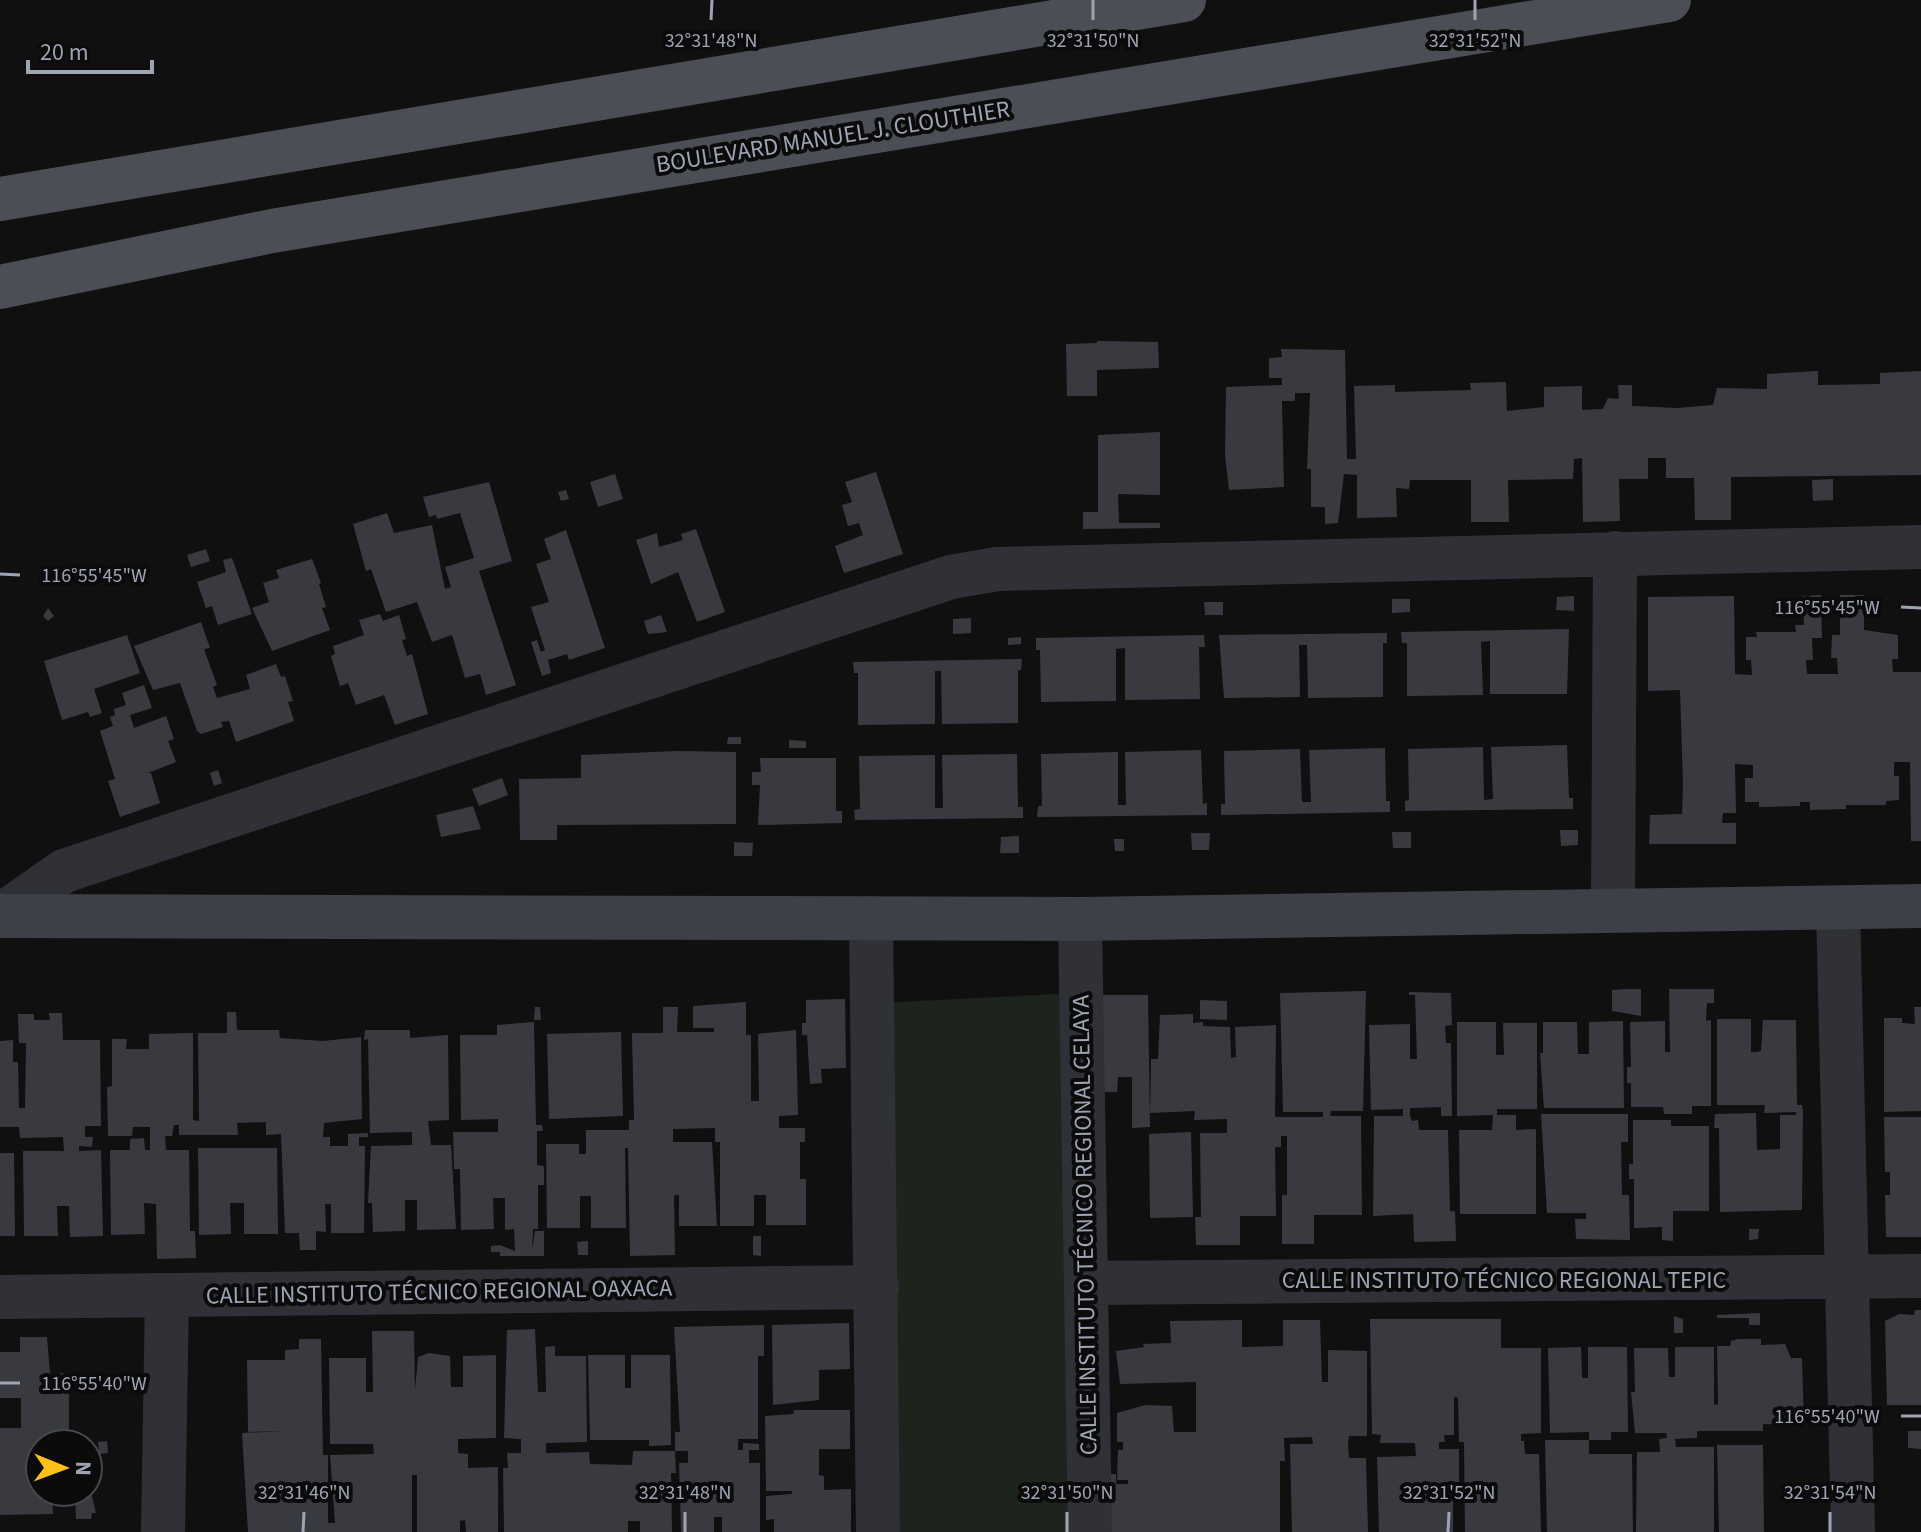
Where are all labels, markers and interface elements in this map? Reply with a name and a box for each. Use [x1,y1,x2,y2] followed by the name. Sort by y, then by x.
[28,24,152,74] scale bar
[665,27,757,55] text: 32°31'48"N
[1047,27,1139,55] text: 32°31'50"N
[1429,27,1521,55] text: 32°31'52"N
[40,35,89,70] text: 20 m
[654,92,1013,182] street label: BOULEVARD MANUEL J. CLOUTHIER
[41,562,147,590] text: 116°55'45"W
[1774,594,1880,622] text: 116°55'45"W
[1063,995,1107,1455] street label: CALLE INSTITUTO TÉCNICO REGIONAL CELAYA
[1282,1263,1726,1298] street label: CALLE INSTITUTO TÉCNICO REGIONAL TEPIC
[206,1270,672,1314] street label: CALLE INSTITUTO TÉCNICO REGIONAL OAXACA
[41,1370,147,1398] text: 116°55'40"W
[1774,1403,1880,1431] text: 116°55'40"W
[24,1428,104,1508] north arrow
[67,1461,99,1476] text: N
[258,1479,350,1507] text: 32°31'46"N
[639,1479,731,1507] text: 32°31'48"N
[1021,1479,1113,1507] text: 32°31'50"N
[1403,1479,1495,1507] text: 32°31'52"N
[1784,1479,1876,1507] text: 32°31'54"N

